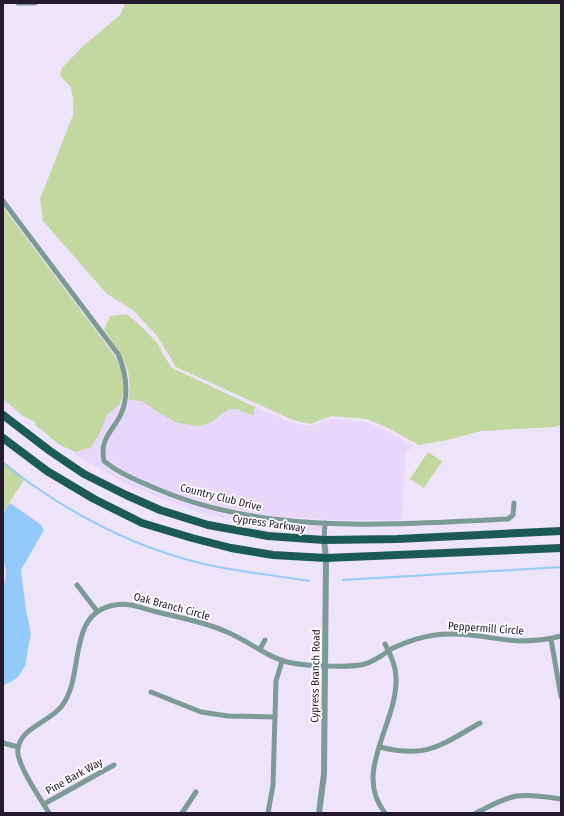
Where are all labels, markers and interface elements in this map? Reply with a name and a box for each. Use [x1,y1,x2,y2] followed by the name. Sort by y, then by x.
[179,481,263,514] street label: Country Club Drive
[232,512,306,535] street label: Cypress Parkway
[132,590,212,623] street label: Oak Branch Circle
[447,619,524,638] street label: Peppermill Circle
[308,629,323,723] street label: Cypress Branch Road
[43,755,105,797] street label: Pine Bark Way

